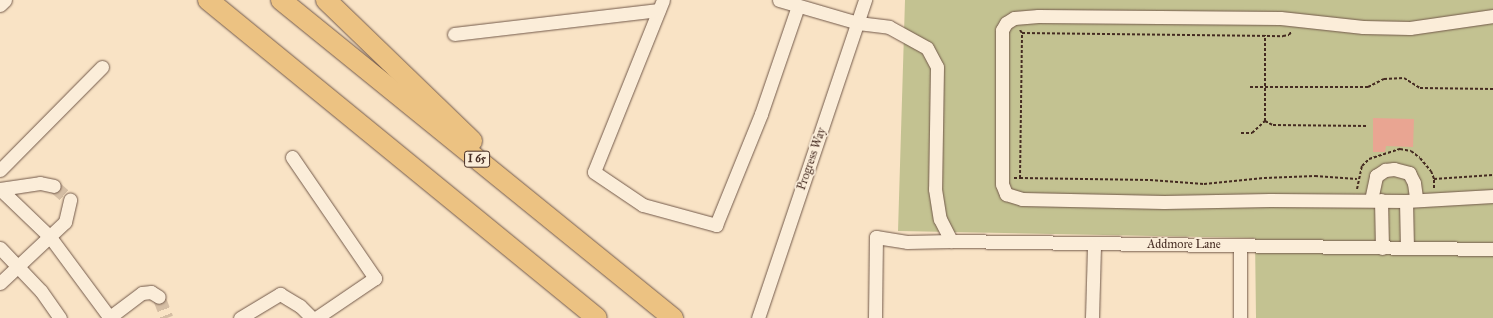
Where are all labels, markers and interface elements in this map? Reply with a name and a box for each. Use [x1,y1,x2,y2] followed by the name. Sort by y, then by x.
[795,126,829,192] street label: Progress Way
[464,150,490,168] road number: I 65
[1147,238,1221,252] street label: Addmore Lane

